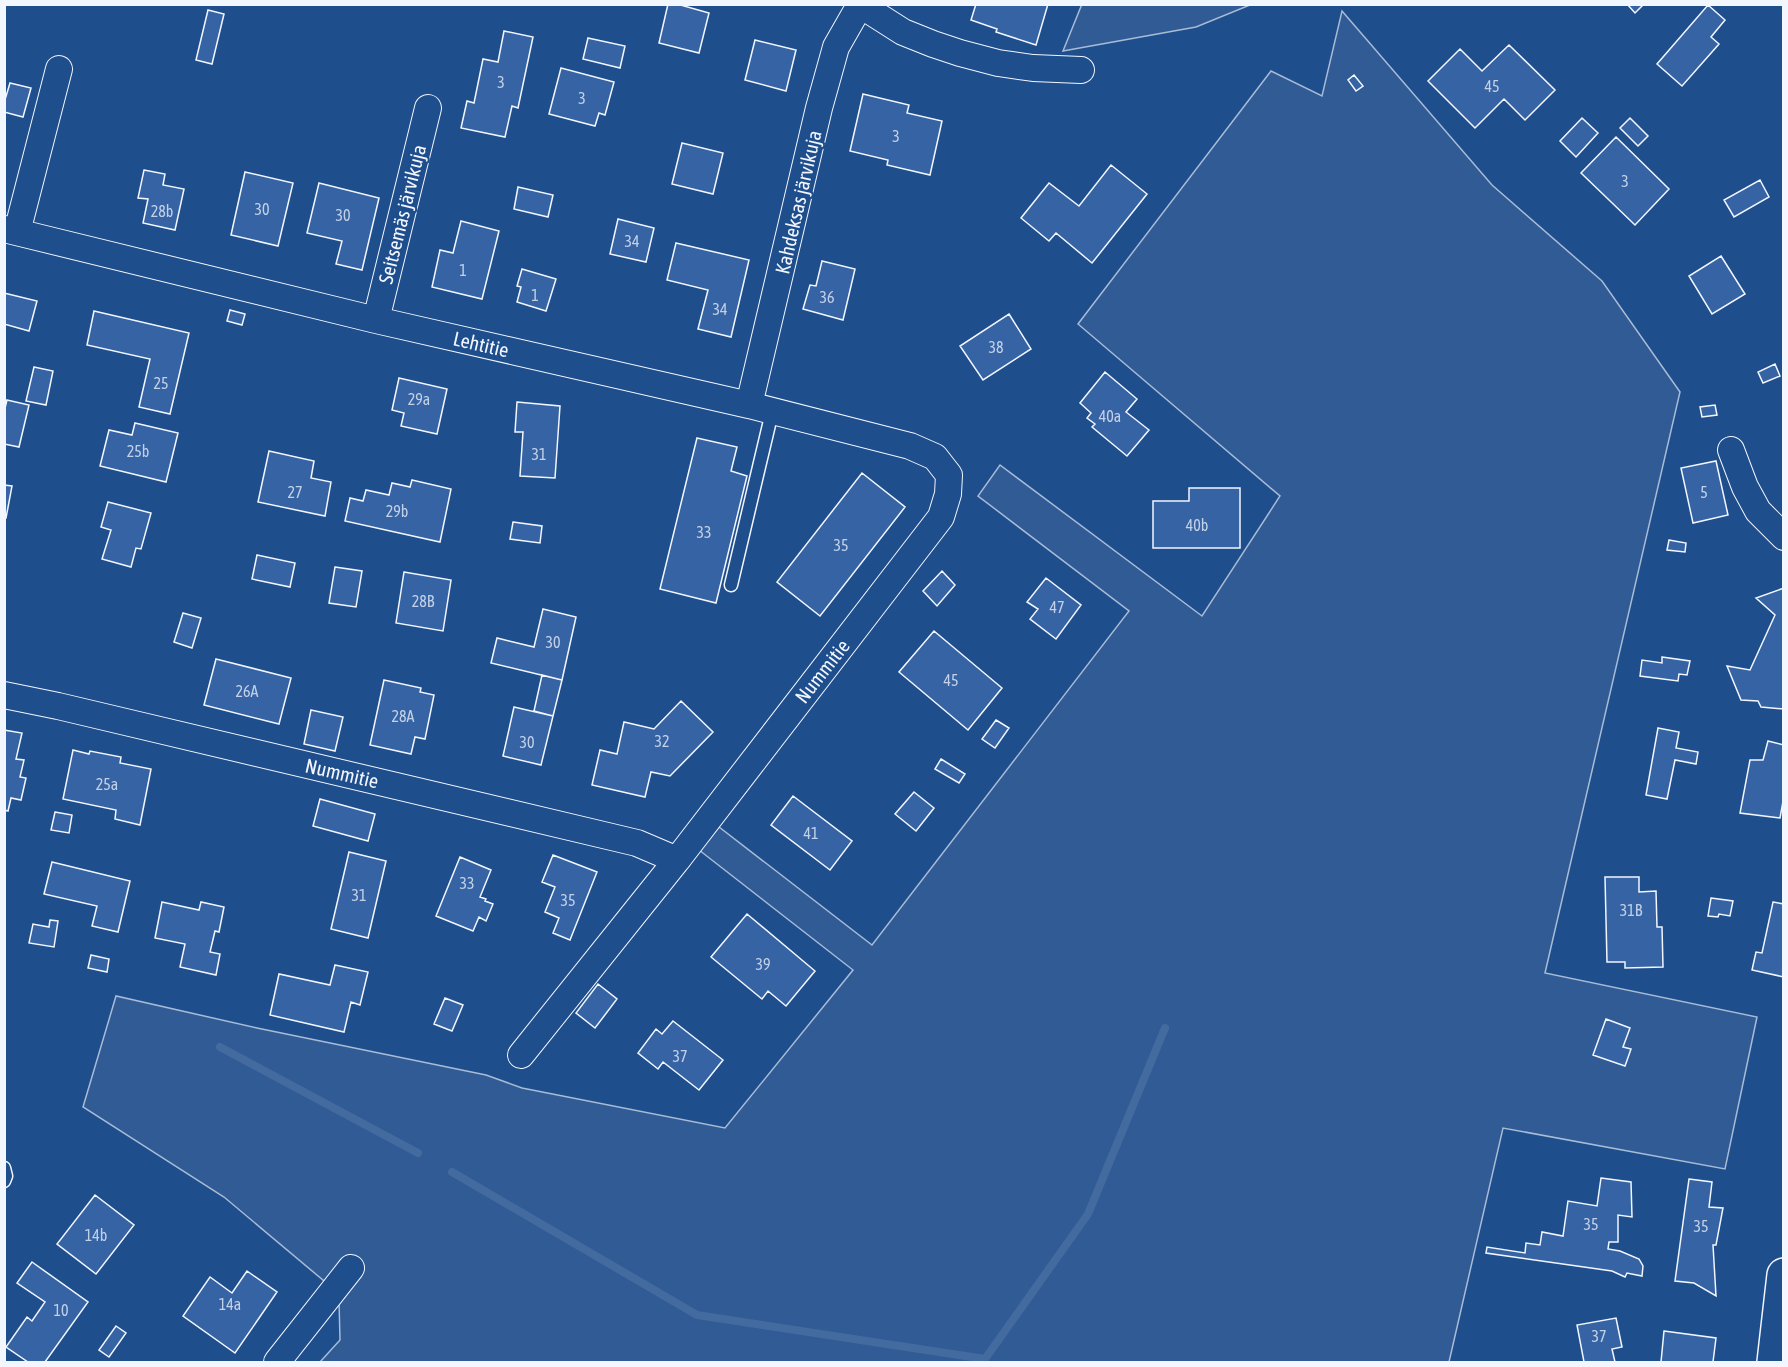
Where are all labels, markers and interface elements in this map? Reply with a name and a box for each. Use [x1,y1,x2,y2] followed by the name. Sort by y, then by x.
[497,73,505,91] house number: 3
[1484,77,1500,95] house number: 45
[578,89,586,107] house number: 3
[892,127,900,145] house number: 3
[770,128,826,276] street label: Kahdeksas järvikuja
[374,142,430,286] street label: Seitsemäs järvikuja
[1621,172,1629,190] house number: 3
[254,200,270,218] house number: 30
[151,202,173,220] house number: 28b
[335,206,351,224] house number: 30
[624,232,640,250] house number: 34
[459,261,467,279] house number: 1
[531,286,539,304] house number: 1
[819,288,835,306] house number: 36
[712,300,728,318] house number: 34
[451,326,511,362] street label: Lehtitie
[988,338,1004,356] house number: 38
[153,374,169,392] house number: 25
[408,390,430,408] house number: 29a
[1099,407,1121,425] house number: 40a
[127,442,149,460] house number: 25b
[531,445,547,463] house number: 31
[287,483,303,501] house number: 27
[1700,483,1708,501] house number: 5
[386,502,408,520] house number: 29b
[1186,516,1208,534] house number: 40b
[696,523,712,541] house number: 33
[833,536,849,554] house number: 35
[412,592,435,610] house number: 28B
[1049,598,1065,616] house number: 47
[545,633,561,651] house number: 30
[790,635,854,707] street label: Nummitie
[943,671,959,689] house number: 45
[236,682,259,700] house number: 26A
[392,707,415,725] house number: 28A
[654,732,670,750] house number: 32
[519,733,535,751] house number: 30
[303,753,381,793] street label: Nummitie
[96,775,118,793] house number: 25a
[803,824,819,842] house number: 41
[459,874,475,892] house number: 33
[351,886,367,904] house number: 31
[560,891,576,909] house number: 35
[1620,901,1643,919] house number: 31B
[755,955,771,973] house number: 39
[672,1047,688,1065] house number: 37
[1583,1215,1599,1233] house number: 35
[1693,1217,1709,1235] house number: 35
[85,1226,107,1244] house number: 14b
[219,1295,241,1313] house number: 14a
[53,1301,69,1319] house number: 10
[1591,1327,1607,1345] house number: 37

